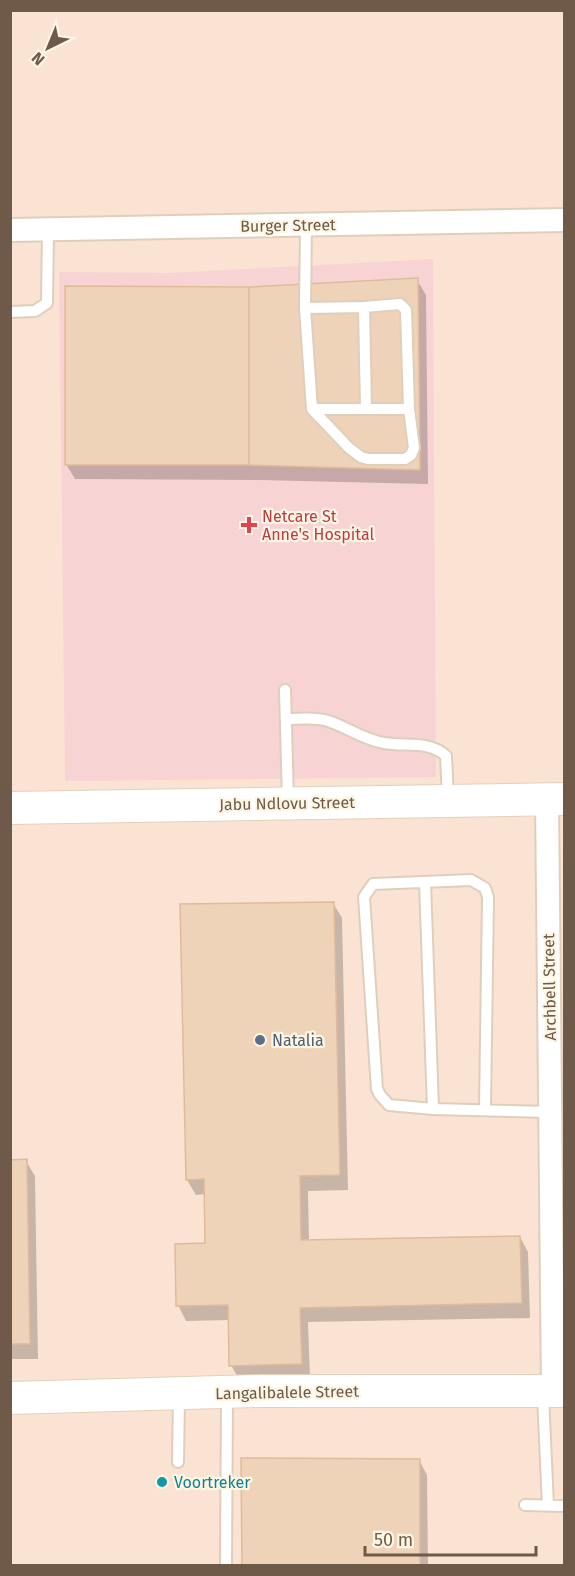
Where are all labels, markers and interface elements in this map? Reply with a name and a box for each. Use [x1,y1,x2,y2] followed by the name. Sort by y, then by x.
[18,18,78,78] north arrow
[28,48,48,69] text: N
[240,215,336,236] street label: Burger Street
[262,507,374,544] place label: Netcare St Anne's Hospital
[240,516,258,534] marker: Netcare St Anne's Hospital
[219,793,355,814] street label: Jabu Ndlovu Street
[539,933,560,1041] street label: Archbell Street
[272,1031,324,1050] place label: Natalia
[253,1033,267,1047] marker: Natalia
[215,1382,359,1403] street label: Langalibalele Street
[174,1473,251,1492] place label: Voortreker
[155,1475,169,1489] marker: Voortreker
[365,1519,536,1557] scale bar
[374,1529,413,1551] text: 50 m

